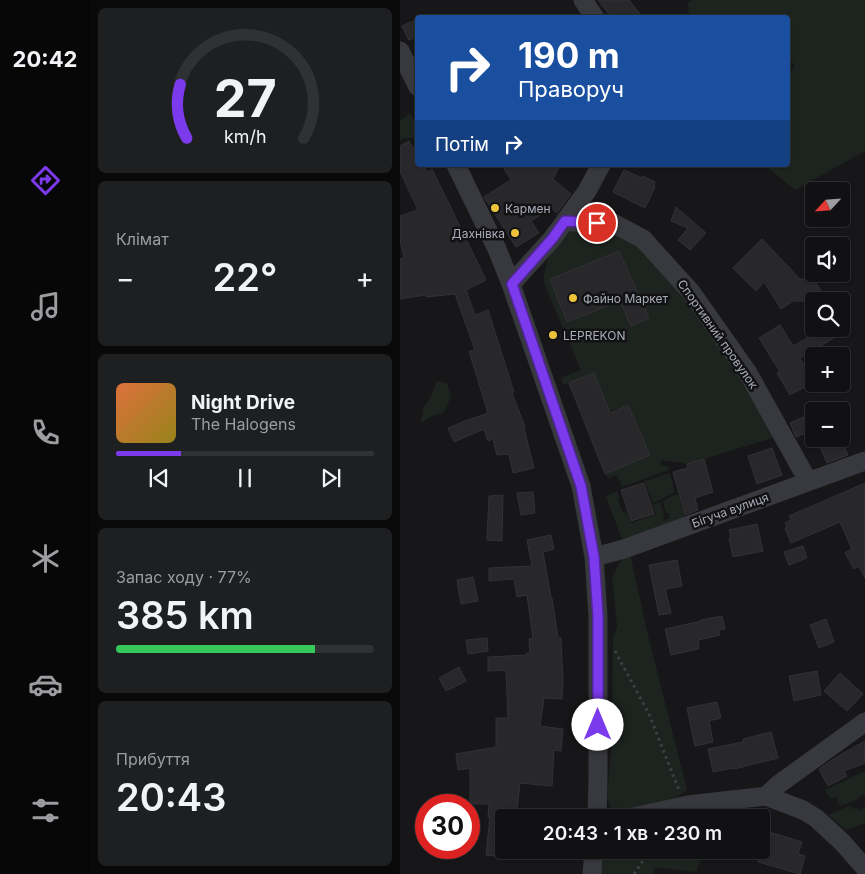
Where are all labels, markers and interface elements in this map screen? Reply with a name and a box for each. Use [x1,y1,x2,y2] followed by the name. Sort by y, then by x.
[518,34,620,76] text: 190 m
[435,35,500,100] icon: right
[13,46,77,72] text: 20:42
[214,67,277,130] text: 27
[518,76,624,102] text: Праворуч
[224,126,266,147] text: km/h
[499,130,527,158] icon: right
[435,133,489,156] text: Потім
[28,163,63,198] icon: directions
[805,182,850,228] north arrow
[805,182,850,447] map controls
[505,201,550,216] place label: Кармен
[489,202,501,214] marker: Кармен
[576,202,618,244] pin
[583,209,611,237] icon: arrive
[452,226,505,241] place label: Дахнівка
[509,227,521,239] marker: Дахнівка
[116,229,169,249] text: Клімат
[805,237,850,282] button: sound
[213,254,277,300] text: 22°
[116,261,135,295] text: −
[355,261,374,295] text: +
[675,277,762,392] street label: Спортивний провулок
[28,289,63,324] icon: music
[583,291,669,306] place label: Файно Маркет
[567,292,579,304] marker: Файно Маркет
[805,292,850,337] button: search
[563,328,625,343] place label: LEPREKON
[547,329,559,341] marker: LEPREKON
[805,347,850,392] button: +
[191,391,295,414] text: Night Drive
[805,402,850,447] button: −
[191,414,296,434] text: The Halogens
[28,415,63,450] icon: phone
[145,464,173,492] icon: previous
[231,464,259,492] icon: pause
[317,464,345,492] icon: next
[690,489,770,531] street label: Бігуча вулиця
[28,541,63,576] icon: climate
[116,567,252,587] text: Запас ходу · 77%
[116,592,254,638] text: 385 km
[28,667,63,702] icon: car
[571,698,623,750] position arrow
[116,749,190,769] text: Прибуття
[116,774,226,820] text: 20:43
[28,793,63,828] icon: filters
[415,794,480,859] speed limit sign: 30
[543,822,722,845] text: 20:43 · 1 хв · 230 m

